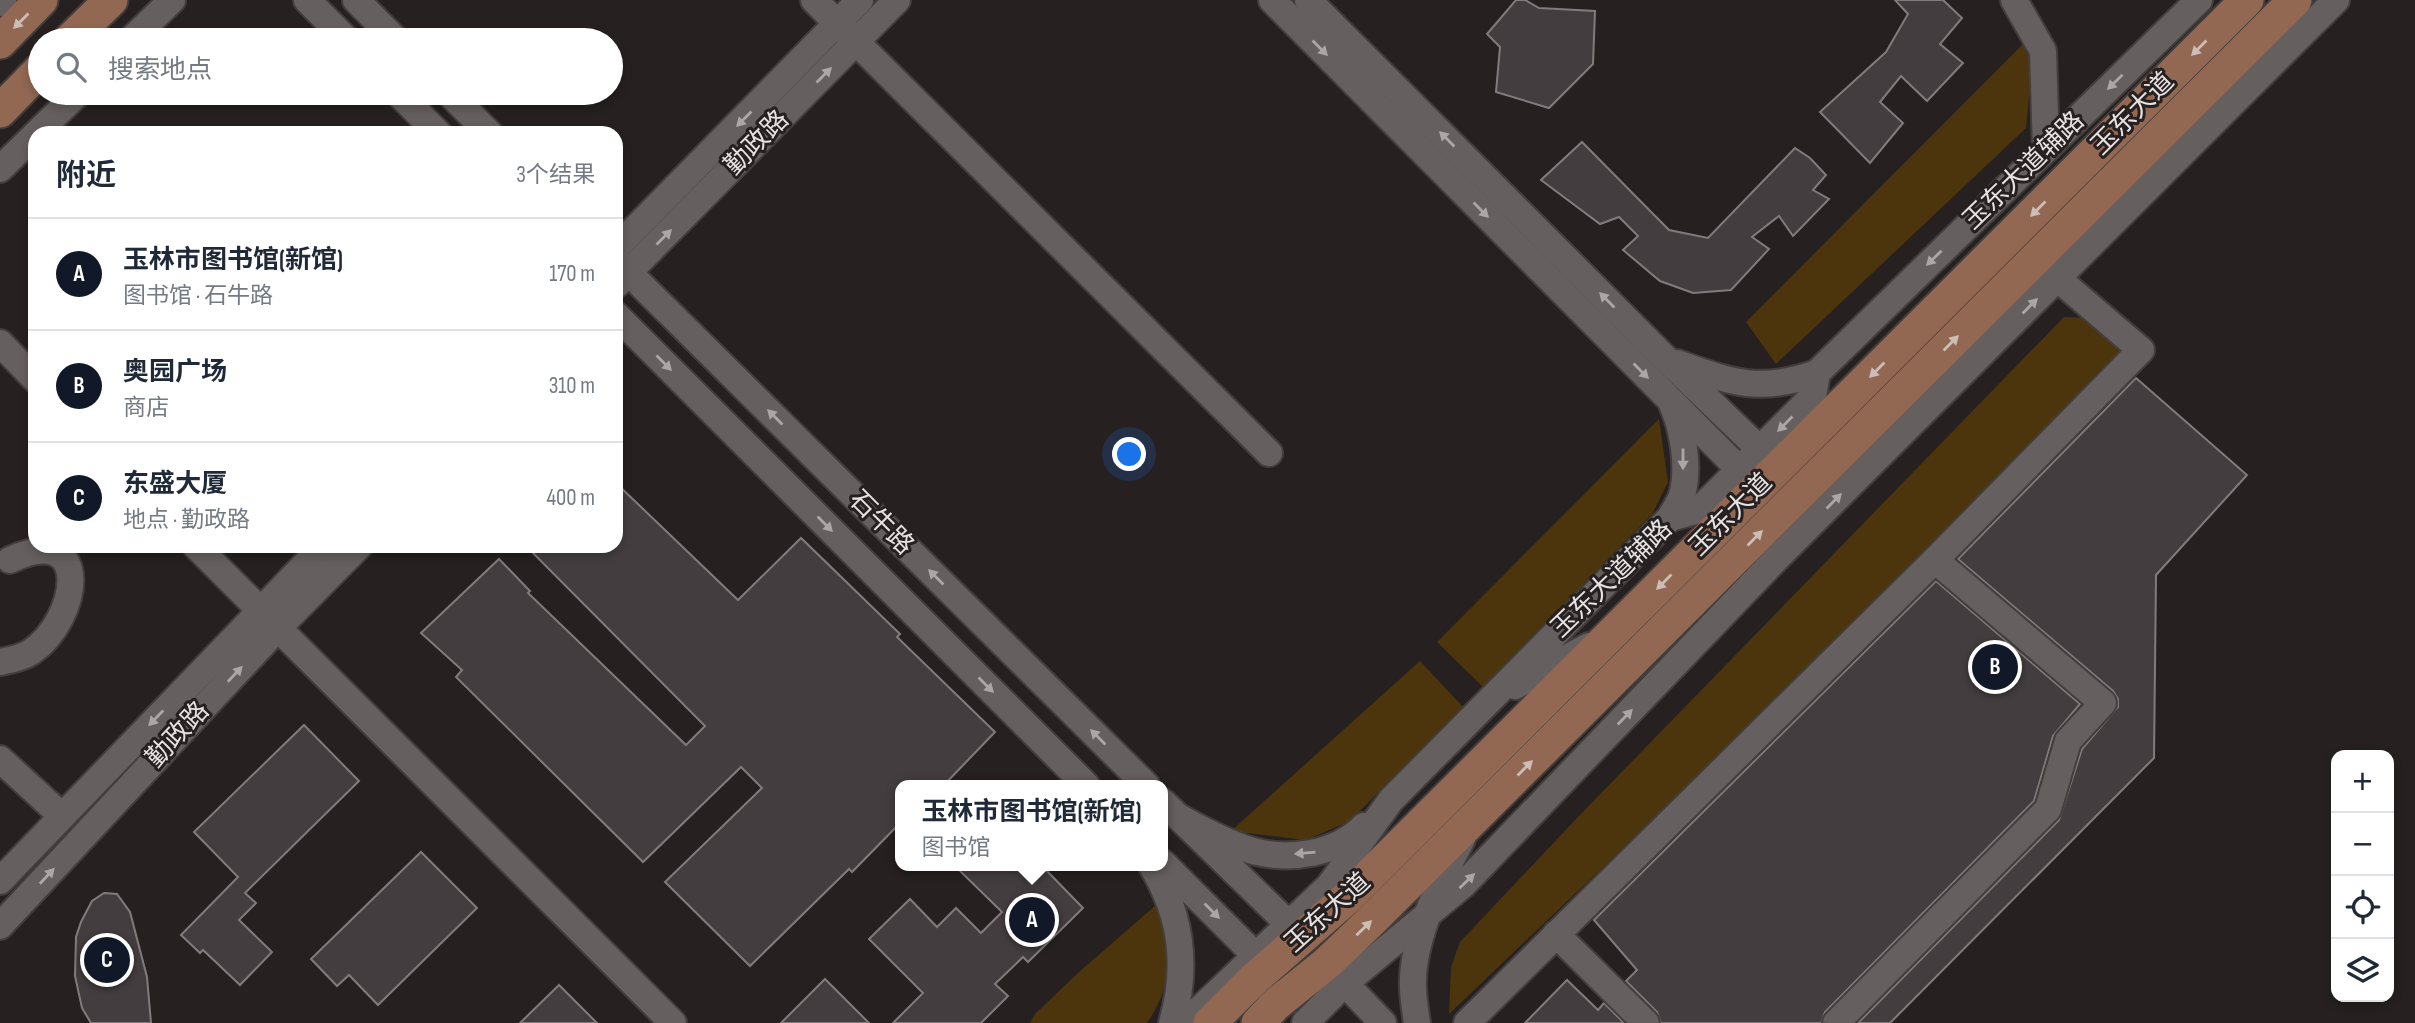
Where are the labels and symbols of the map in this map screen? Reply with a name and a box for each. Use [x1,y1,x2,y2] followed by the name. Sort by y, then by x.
[12,12,29,29] one-way arrow
[1311,40,1328,56] one-way arrow
[2191,40,2208,56] one-way arrow
[2085,66,2181,162] street label: 玉东大道
[815,67,831,84] one-way arrow
[2106,73,2123,90] one-way arrow
[718,104,796,182] street label: 勤政路
[1957,106,2091,236] street label: 玉东大道辅路
[735,110,752,127] one-way arrow
[1438,130,1455,147] one-way arrow
[2030,200,2046,217] one-way arrow
[1472,201,1489,218] one-way arrow
[656,229,672,245] one-way arrow
[1927,249,1943,266] one-way arrow
[1599,291,1616,308] one-way arrow
[2021,298,2038,314] one-way arrow
[1943,335,1959,351] one-way arrow
[656,355,673,372] one-way arrow
[1868,361,1885,378] one-way arrow
[1633,362,1650,379] one-way arrow
[767,409,783,426] one-way arrow
[1777,416,1794,433] one-way arrow
[1112,437,1146,471] your location
[1677,448,1689,470] one-way arrow
[1683,467,1779,563] street label: 玉东大道
[842,484,920,562] street label: 石牛路
[1826,493,1842,509] one-way arrow
[1545,514,1679,644] street label: 玉东大道辅路
[816,516,833,532] one-way arrow
[1747,530,1764,547] one-way arrow
[928,570,945,586] one-way arrow
[1656,573,1672,590] one-way arrow
[1972,641,2018,693] pin: B
[227,666,243,683] one-way arrow
[978,677,994,693] one-way arrow
[140,696,216,774] street label: 勤政路
[149,709,165,726] one-way arrow
[1616,709,1632,726] one-way arrow
[1090,730,1107,746] one-way arrow
[1517,760,1533,776] one-way arrow
[1294,848,1316,859] one-way arrow
[1279,867,1377,959] street label: 玉东大道
[38,868,54,885] one-way arrow
[1458,872,1475,889] one-way arrow
[1009,894,1055,946] pin: A
[1203,902,1219,919] one-way arrow
[1355,920,1372,937] one-way arrow
[84,934,130,986] pin: C

